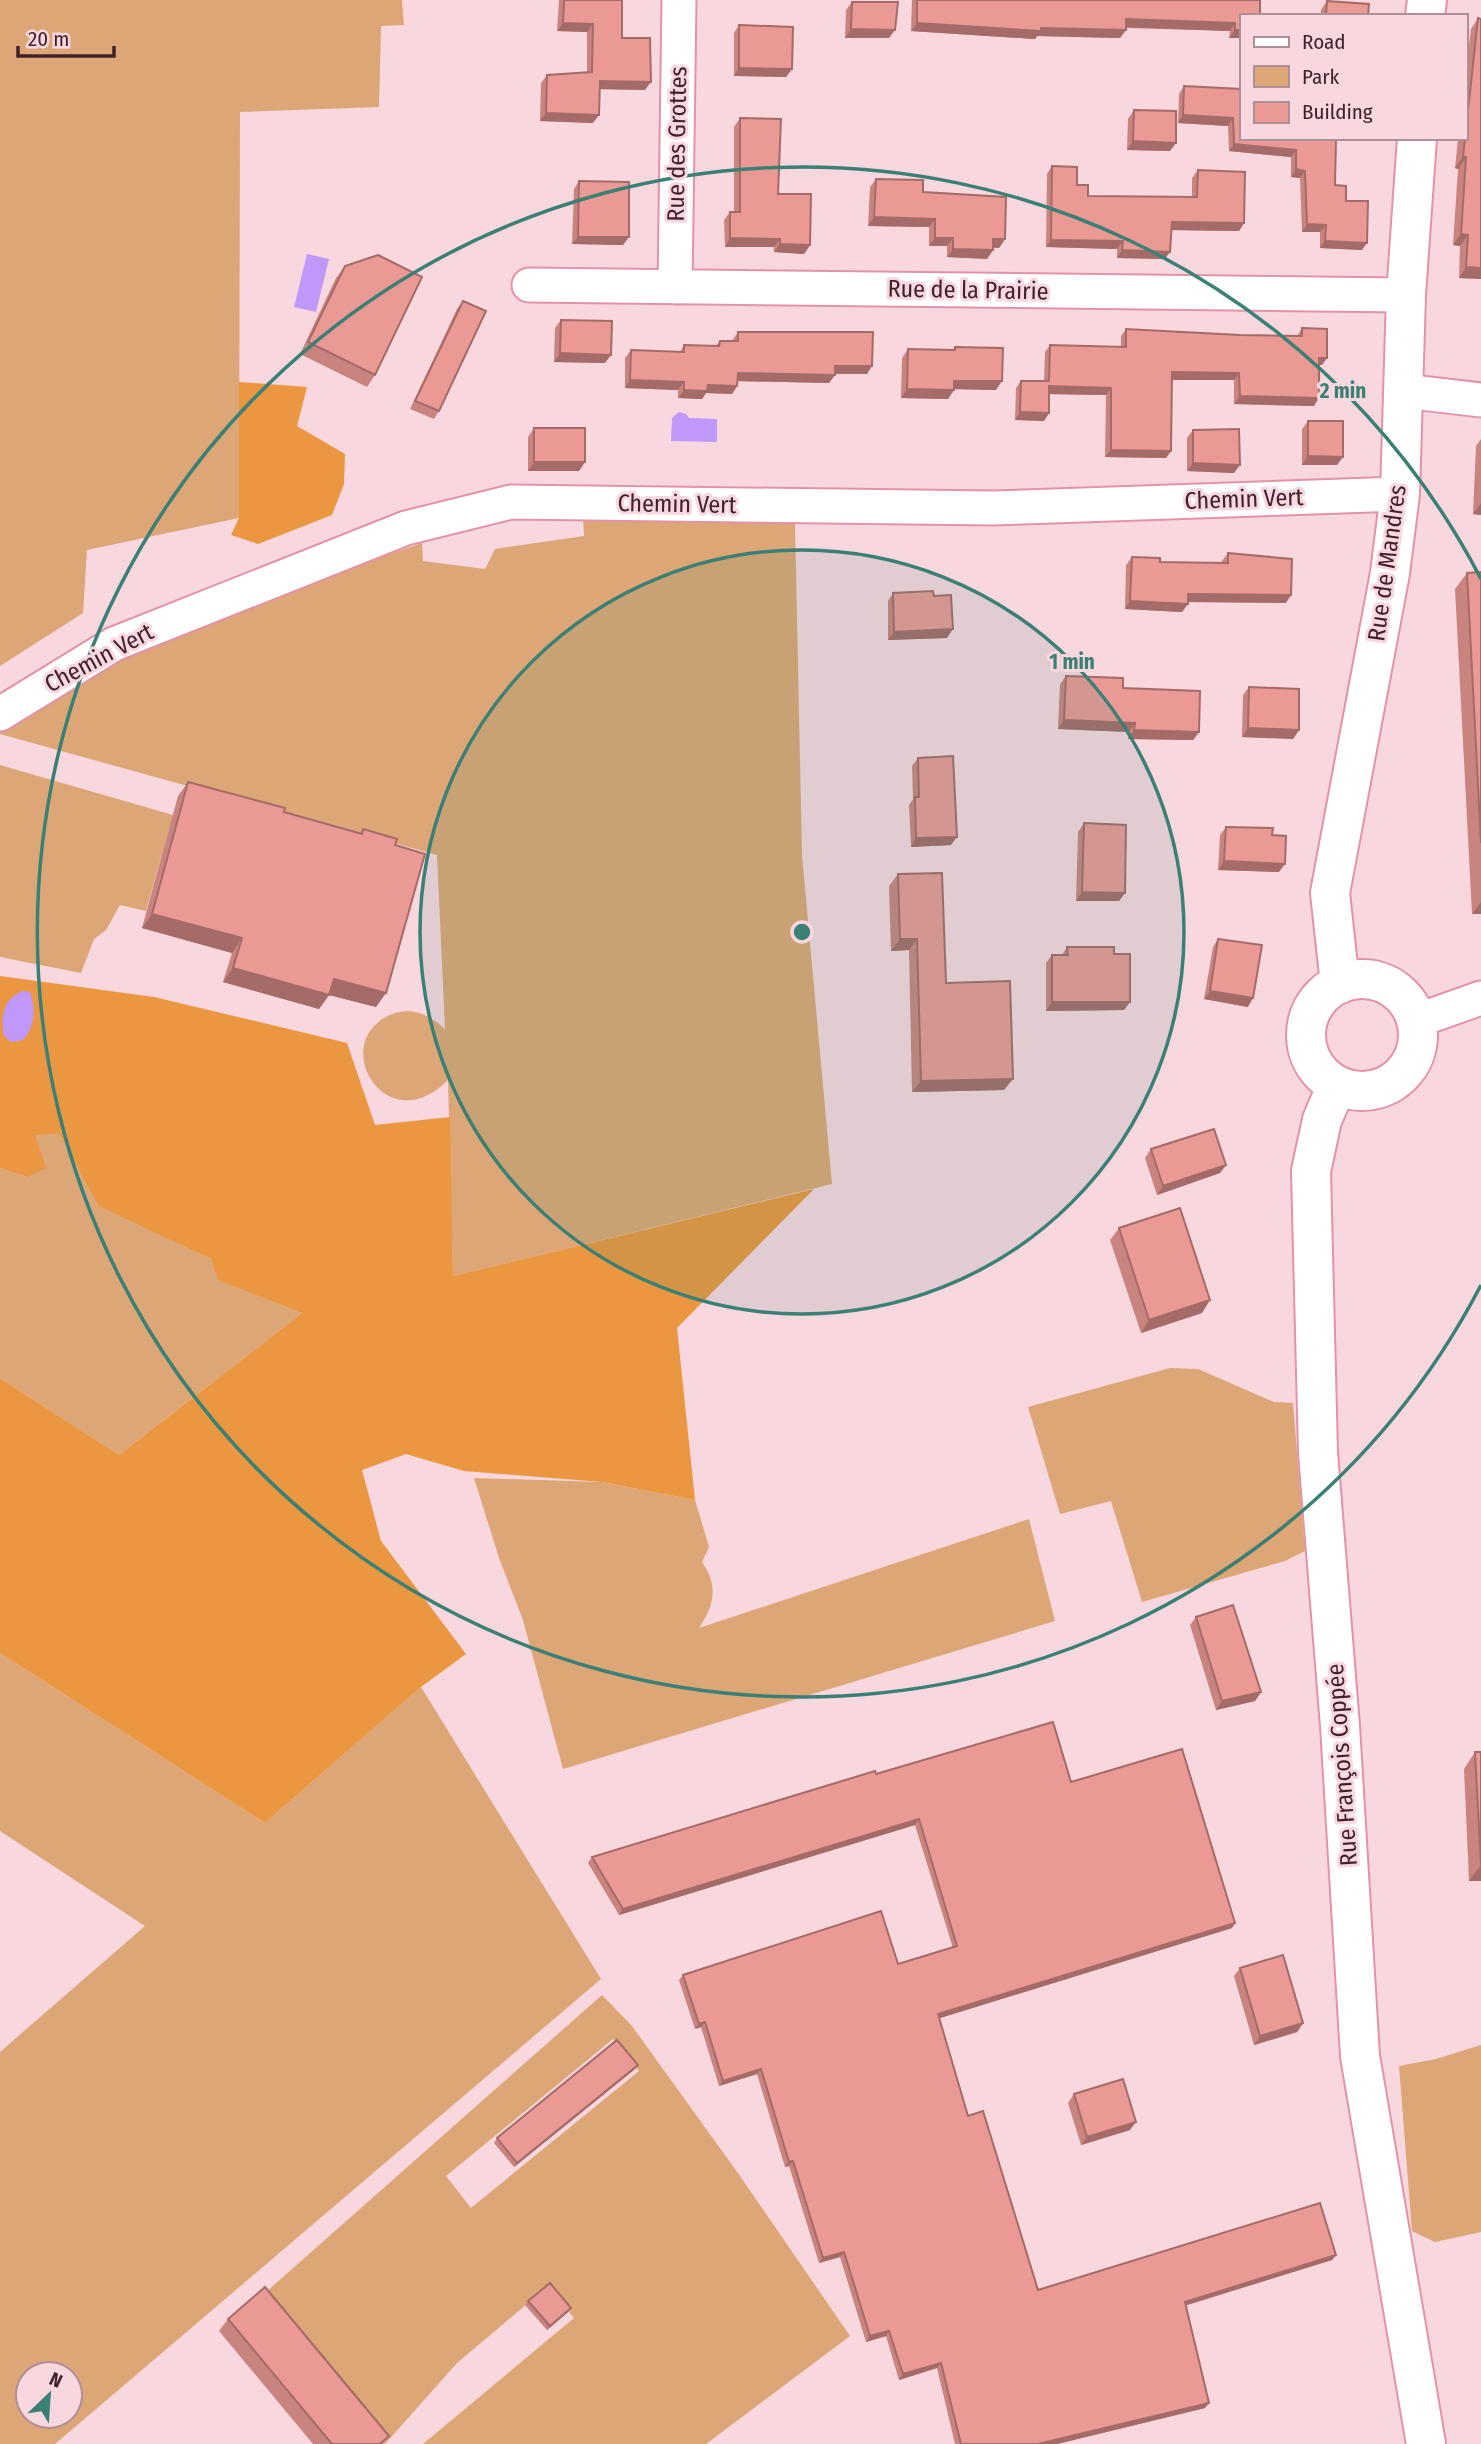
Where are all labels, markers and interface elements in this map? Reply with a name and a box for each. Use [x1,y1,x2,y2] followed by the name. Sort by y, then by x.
[18,14,114,58] scale bar
[1240,14,1467,140] legend
[28,26,69,52] text: 20 m
[1302,29,1346,55] text: Road
[1302,64,1340,90] text: Park
[662,66,692,222] street label: Rue des Grottes
[1302,99,1373,125] text: Building
[887,275,1049,305] street label: Rue de la Prairie
[1319,378,1366,404] text: 2 min
[1184,483,1304,515] street label: Chemin Vert
[1362,483,1412,643] street label: Rue de Mandres
[617,489,737,519] street label: Chemin Vert
[40,618,158,698] street label: Chemin Vert
[1049,649,1095,675] text: 1 min
[790,920,814,944] centre of rings
[1321,1663,1363,1867] street label: Rue François Coppée
[14,2360,84,2430] north arrow
[46,2367,66,2393] text: N

